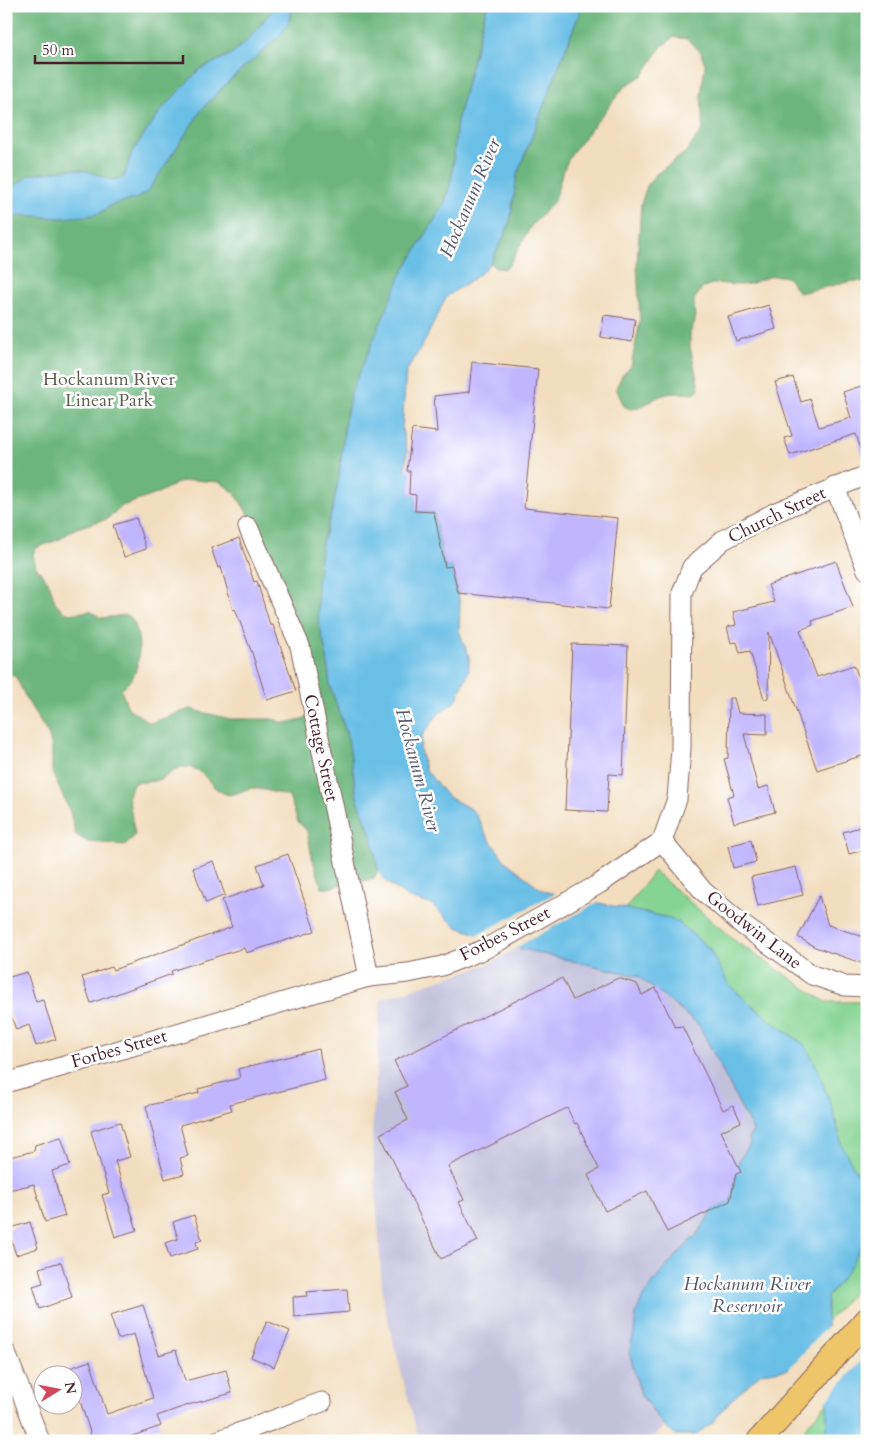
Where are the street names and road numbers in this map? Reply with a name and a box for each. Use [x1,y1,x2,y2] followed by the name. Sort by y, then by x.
[724,480,831,550] street label: Church Street
[297,692,345,804] street label: Cottage Street
[701,885,807,975] street label: Goodwin Lane
[455,900,555,968] street label: Forbes Street
[68,1023,170,1075] street label: Forbes Street

